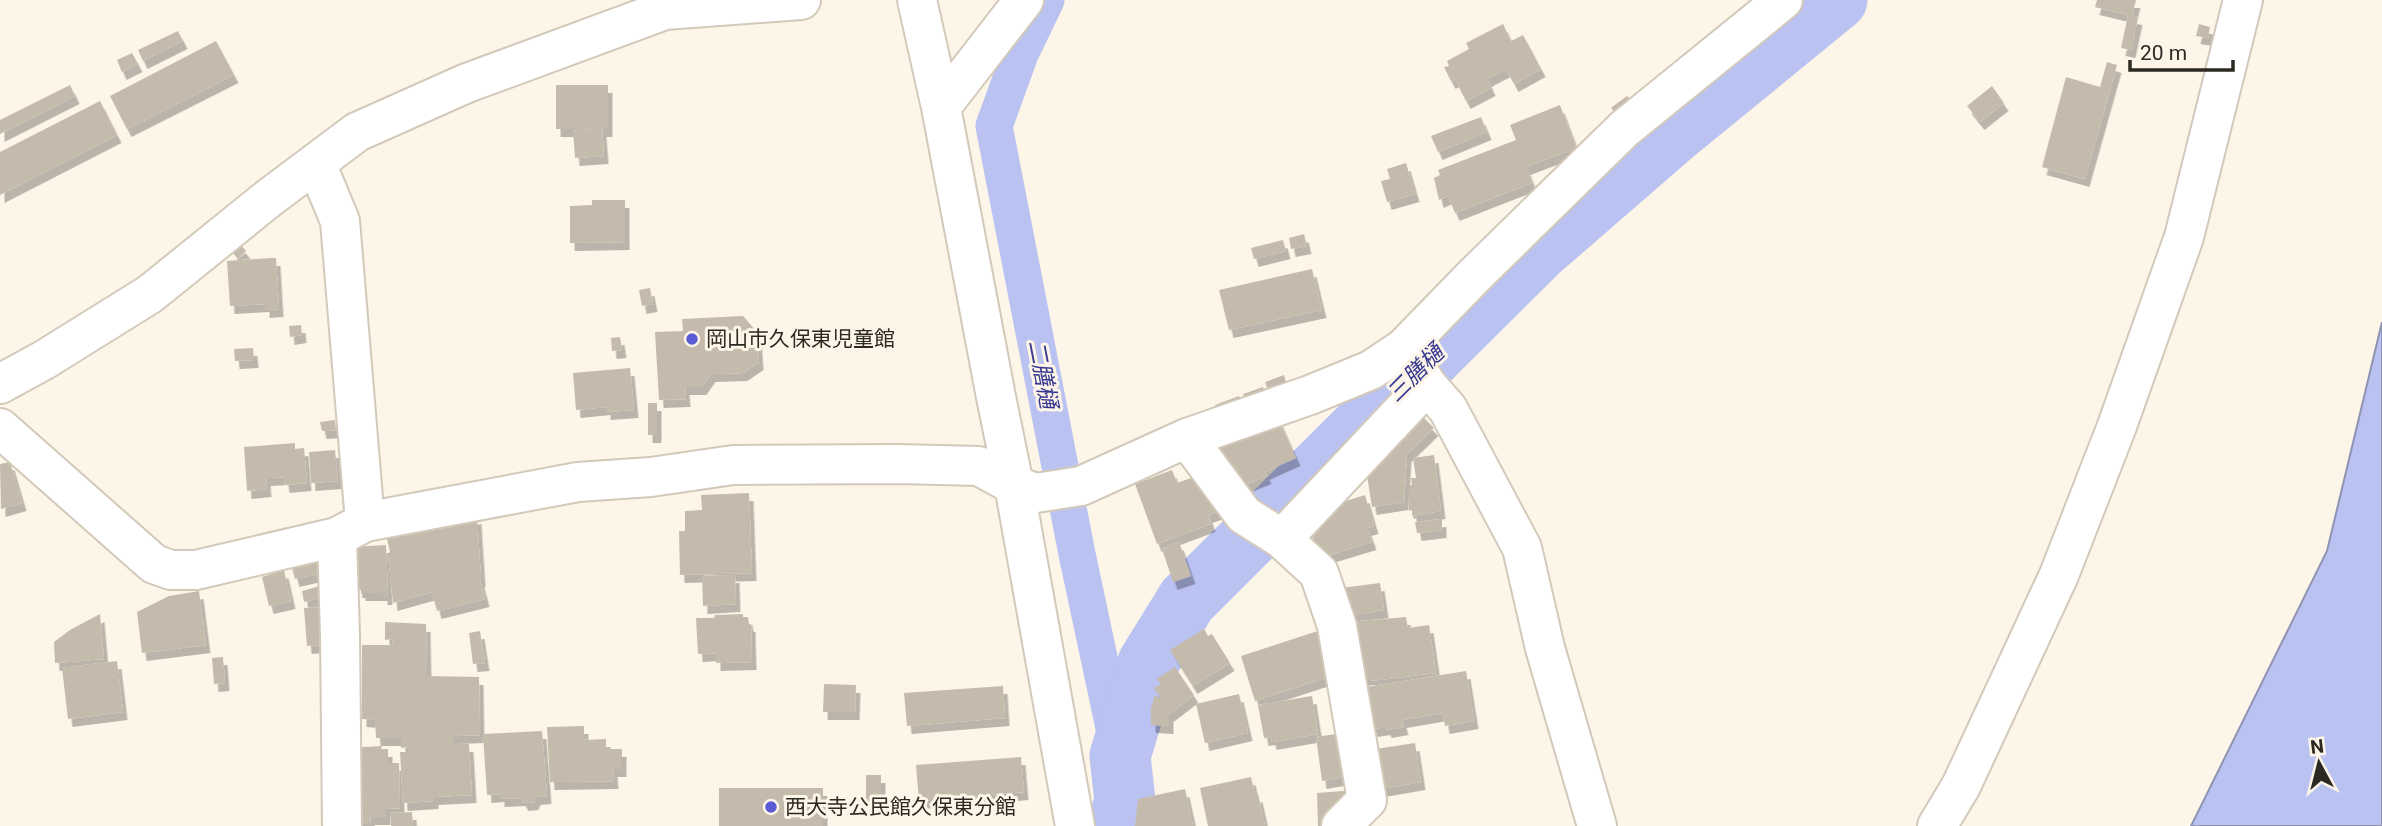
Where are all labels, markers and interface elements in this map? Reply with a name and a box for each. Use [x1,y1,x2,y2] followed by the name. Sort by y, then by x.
[2130,28,2233,72] scale bar
[2140,41,2187,65] text: 20 m
[706,327,895,351] place label: 岡山市久保東児童館
[684,331,700,347] marker: 岡山市久保東児童館
[1381,337,1451,407] water label: 三膳樋
[1023,338,1063,413] water label: 二膳樋
[2284,728,2354,798] north arrow
[2309,734,2325,759] text: N
[785,795,1016,819] place label: 西大寺公民館久保東分館
[763,799,779,815] marker: 西大寺公民館久保東分館

